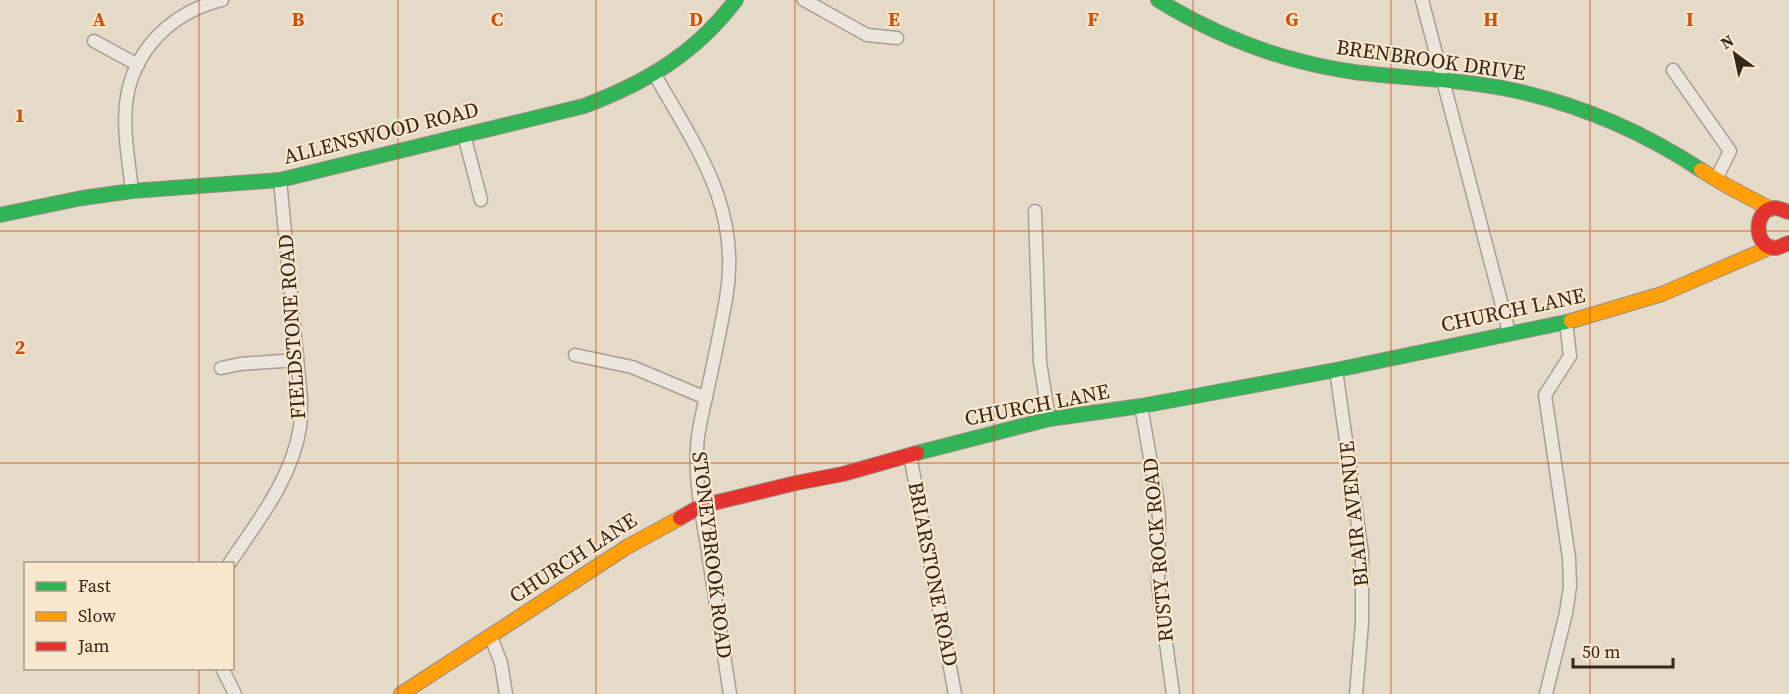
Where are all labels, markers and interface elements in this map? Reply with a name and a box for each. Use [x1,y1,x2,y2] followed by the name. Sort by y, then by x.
[92,5,106,33] text: A
[291,5,305,33] text: B
[491,5,503,33] text: C
[689,5,703,33] text: D
[888,5,900,33] text: E
[1087,5,1099,33] text: F
[1285,5,1299,33] text: G
[1483,5,1499,33] text: H
[1686,5,1694,33] text: I
[1705,24,1765,84] north arrow
[1716,29,1738,54] text: N
[1334,32,1528,87] street label: BRENBROOK DRIVE
[280,94,482,171] street label: ALLENSWOOD ROAD
[15,101,25,129] text: 1
[271,233,312,421] street label: FIELDSTONE ROAD
[1438,280,1588,339] street label: CHURCH LANE
[15,333,26,361] text: 2
[962,376,1112,433] street label: CHURCH LANE
[1331,440,1376,588] street label: BLAIR AVENUE
[685,450,740,660] street label: STONEYBROOK ROAD
[1135,457,1180,643] street label: RUSTY ROCK ROAD
[901,479,966,669] street label: BRIARSTONE ROAD
[503,505,642,610] street label: CHURCH LANE
[24,562,234,670] legend
[78,573,111,598] text: Fast
[78,603,116,628] text: Slow
[1573,631,1674,669] scale bar
[77,633,110,658] text: Jam
[1582,639,1620,664] text: 50 m

